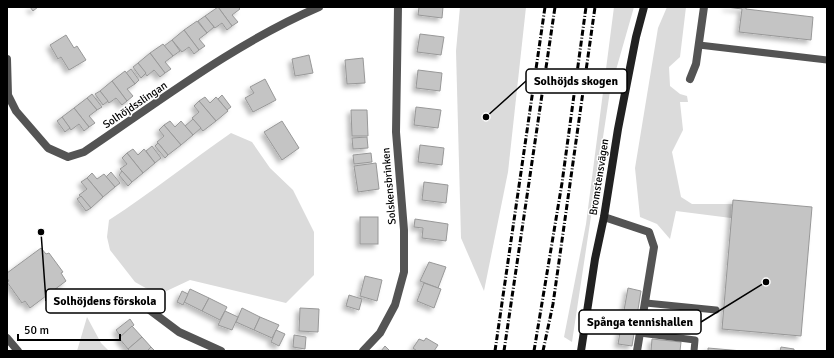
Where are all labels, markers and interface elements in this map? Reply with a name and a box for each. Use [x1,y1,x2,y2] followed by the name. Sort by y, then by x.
[526,69,627,93] callout: Solhöjds skogen
[534,74,619,89] text: Solhöjds skogen
[100,79,170,131] street label: Solhöjdsslingan
[587,138,611,216] street label: Bromstensvägen
[379,147,399,225] street label: Solskensbrinken
[46,289,165,313] callout: Solhöjdens förskola
[54,294,157,309] text: Solhöjdens förskola
[579,310,701,334] callout: Spånga tennishallen
[587,315,693,330] text: Spånga tennishallen
[18,316,120,342] scale bar
[24,323,49,338] text: 50 m

